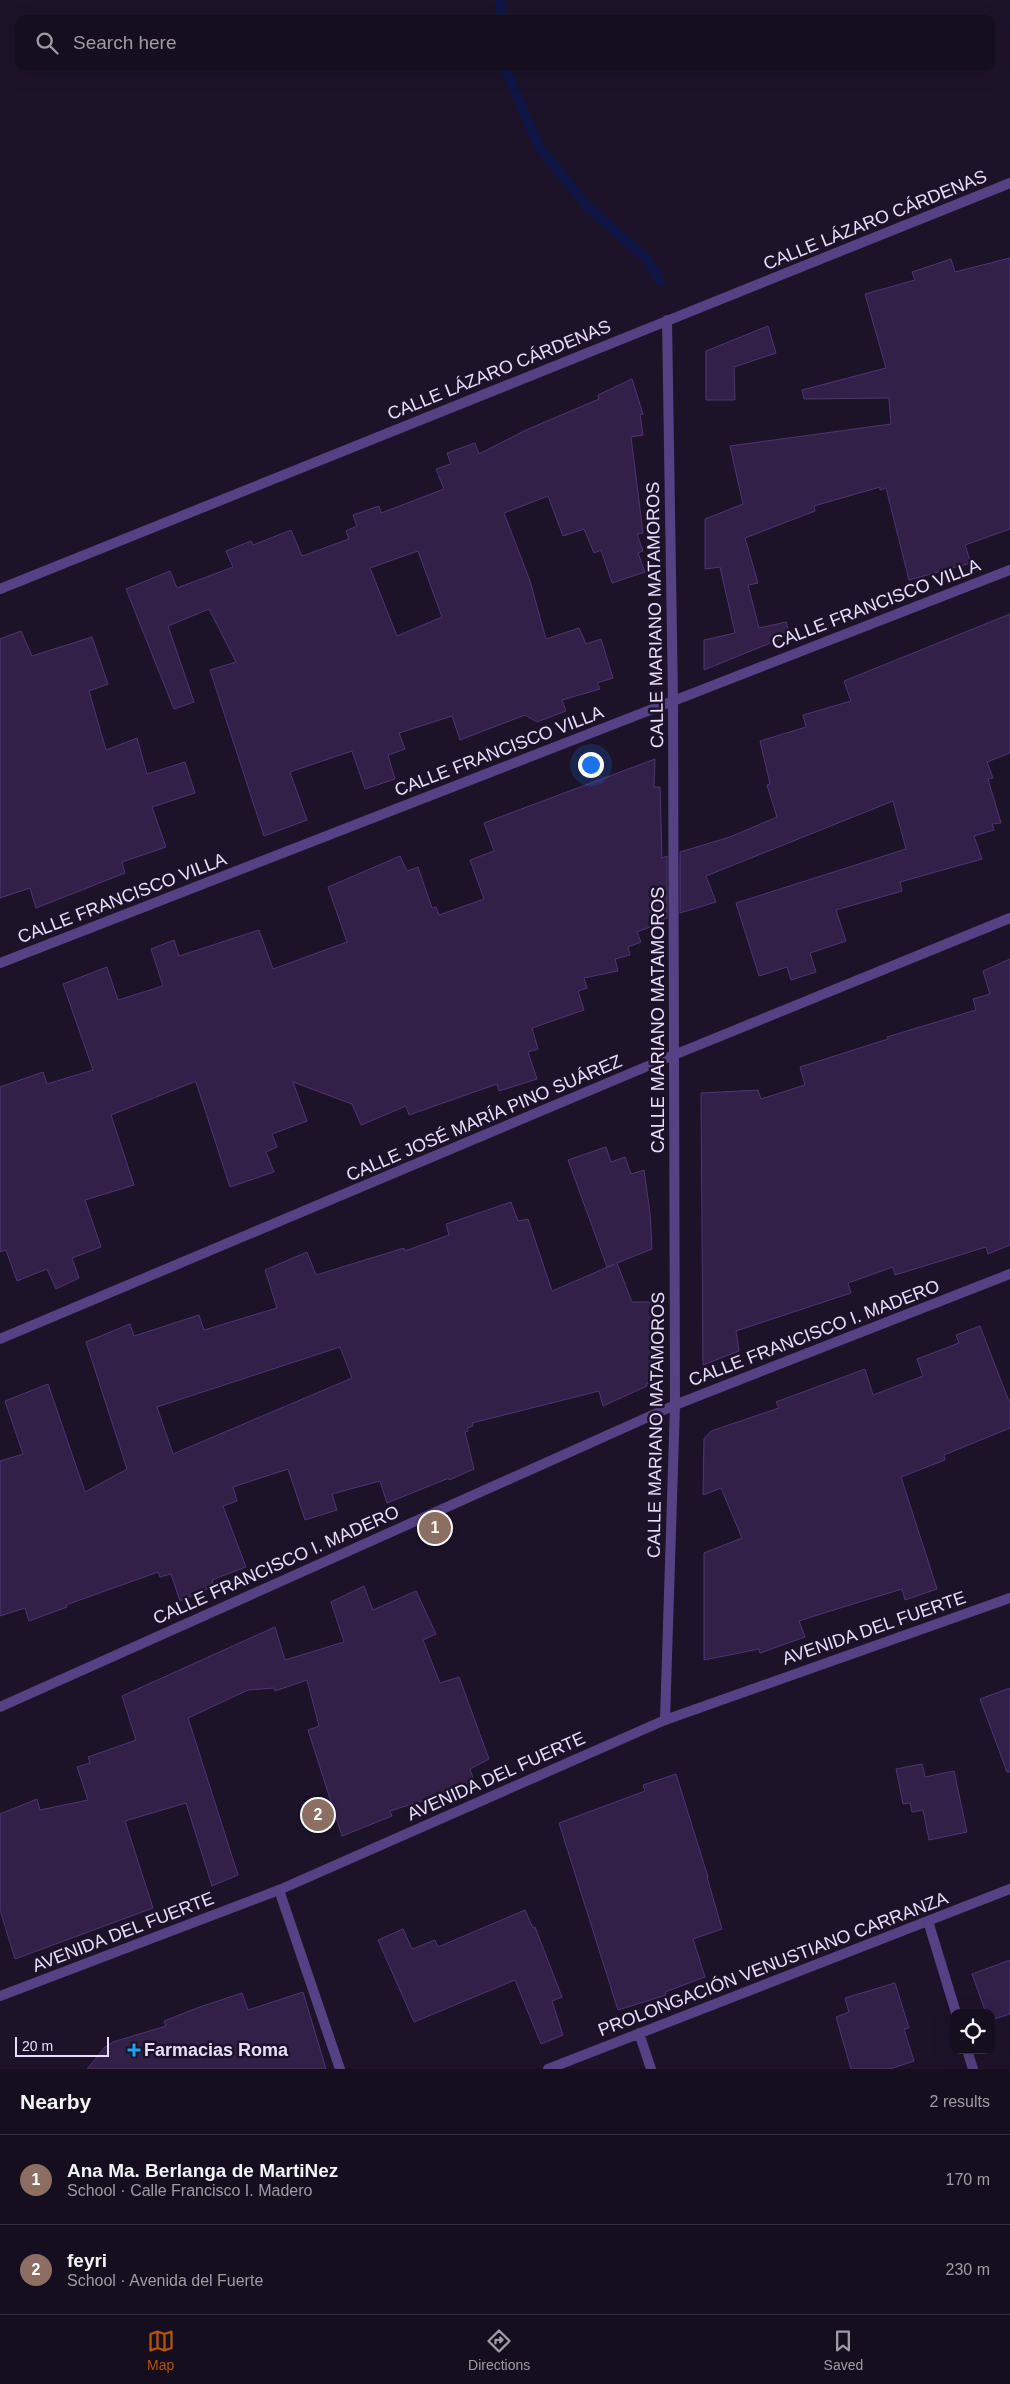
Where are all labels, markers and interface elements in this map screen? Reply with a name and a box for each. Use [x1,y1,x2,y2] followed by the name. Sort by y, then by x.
[15,15,995,70] search box
[33,29,61,57] icon: search
[73,32,177,53] text: Search here
[760,166,990,274] street label: CALLE LÁZARO CÁRDENAS
[384,316,614,424] street label: CALLE LÁZARO CÁRDENAS
[643,482,667,748] street label: CALLE MARIANO MATAMOROS
[769,555,983,653] street label: CALLE FRANCISCO VILLA
[392,702,606,800] street label: CALLE FRANCISCO VILLA
[578,752,604,778] your location
[15,849,229,947] street label: CALLE FRANCISCO VILLA
[648,887,668,1153] street label: CALLE MARIANO MATAMOROS
[343,1051,625,1185] street label: CALLE JOSÉ MARÍA PINO SUÁREZ
[686,1276,942,1390] street label: CALLE FRANCISCO I. MADERO
[644,1292,668,1558] street label: CALLE MARIANO MATAMOROS
[150,1502,402,1628] street label: CALLE FRANCISCO I. MADERO
[419,1509,451,1547] pin: 1
[780,1587,968,1669] street label: AVENIDA DEL FUERTE
[404,1728,588,1824] street label: AVENIDA DEL FUERTE
[302,1796,334,1834] pin: 2
[595,1887,951,2040] street label: PROLONGACIÓN VENUSTIANO CARRANZA
[29,1888,217,1976] street label: AVENIDA DEL FUERTE
[950,2009,995,2054] map controls
[950,2009,995,2054] button: locate
[15,2034,109,2057] scale bar
[22,2038,53,2054] text: 20 m
[144,2040,289,2060] place label: Farmacias Roma
[128,2044,140,2056] marker: Farmacias Roma
[20,2090,91,2113] text: Nearby
[930,2093,990,2110] text: 2 results
[67,2160,338,2181] text: Ana Ma. Berlanga de MartiNez
[32,2171,40,2188] text: 1
[946,2171,990,2188] text: 170 m
[67,2182,312,2199] text: School · Calle Francisco I. Madero
[67,2250,107,2271] text: feyri
[32,2261,40,2278] text: 2
[946,2261,990,2278] text: 230 m
[67,2272,263,2289] text: School · Avenida del Fuerte
[147,2327,175,2373] tab: Map
[468,2327,530,2373] tab: Directions
[824,2327,863,2373] tab: Saved

